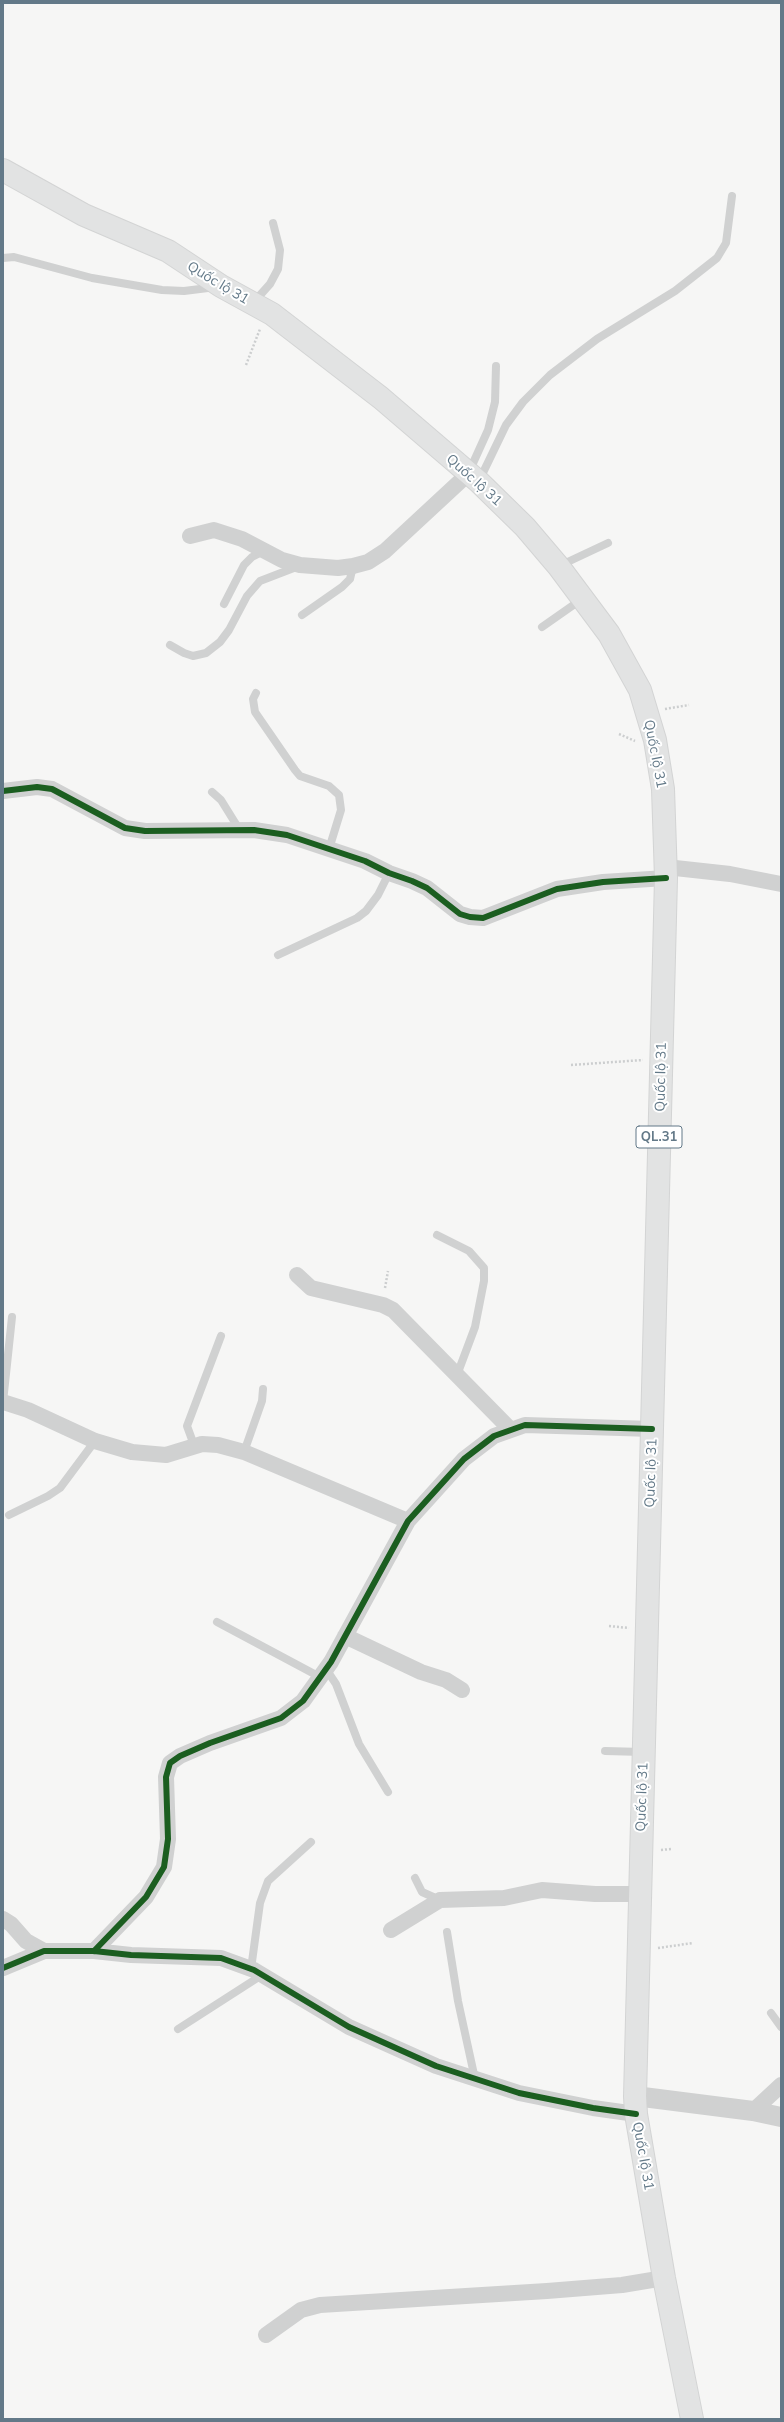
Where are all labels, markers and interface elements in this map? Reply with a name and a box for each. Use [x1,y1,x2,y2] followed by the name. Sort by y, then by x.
[184,258,252,308] street label: Quốc lộ 31
[443,451,505,509] street label: Quốc lộ 31
[640,718,670,790] street label: Quốc lộ 31
[652,1042,670,1112] street label: Quốc lộ 31
[636,1126,682,1148] road number: QL.31
[641,1438,661,1508] street label: Quốc lộ 31
[632,1762,652,1832] street label: Quốc lộ 31
[629,2120,657,2192] street label: Quốc lộ 31

